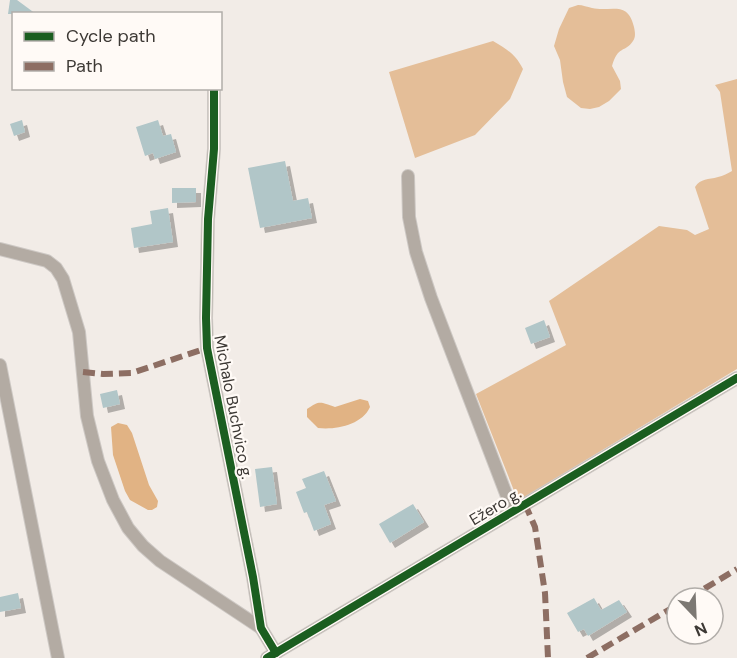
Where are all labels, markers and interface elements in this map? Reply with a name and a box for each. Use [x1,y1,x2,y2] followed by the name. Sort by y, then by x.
[12,12,222,90] legend
[66,24,156,48] text: Cycle path
[66,54,103,78] text: Path
[209,333,258,481] street label: Michalo Buchvico g.
[465,483,525,530] street label: Ežero g.
[665,586,725,646] north arrow
[691,617,710,641] text: N

